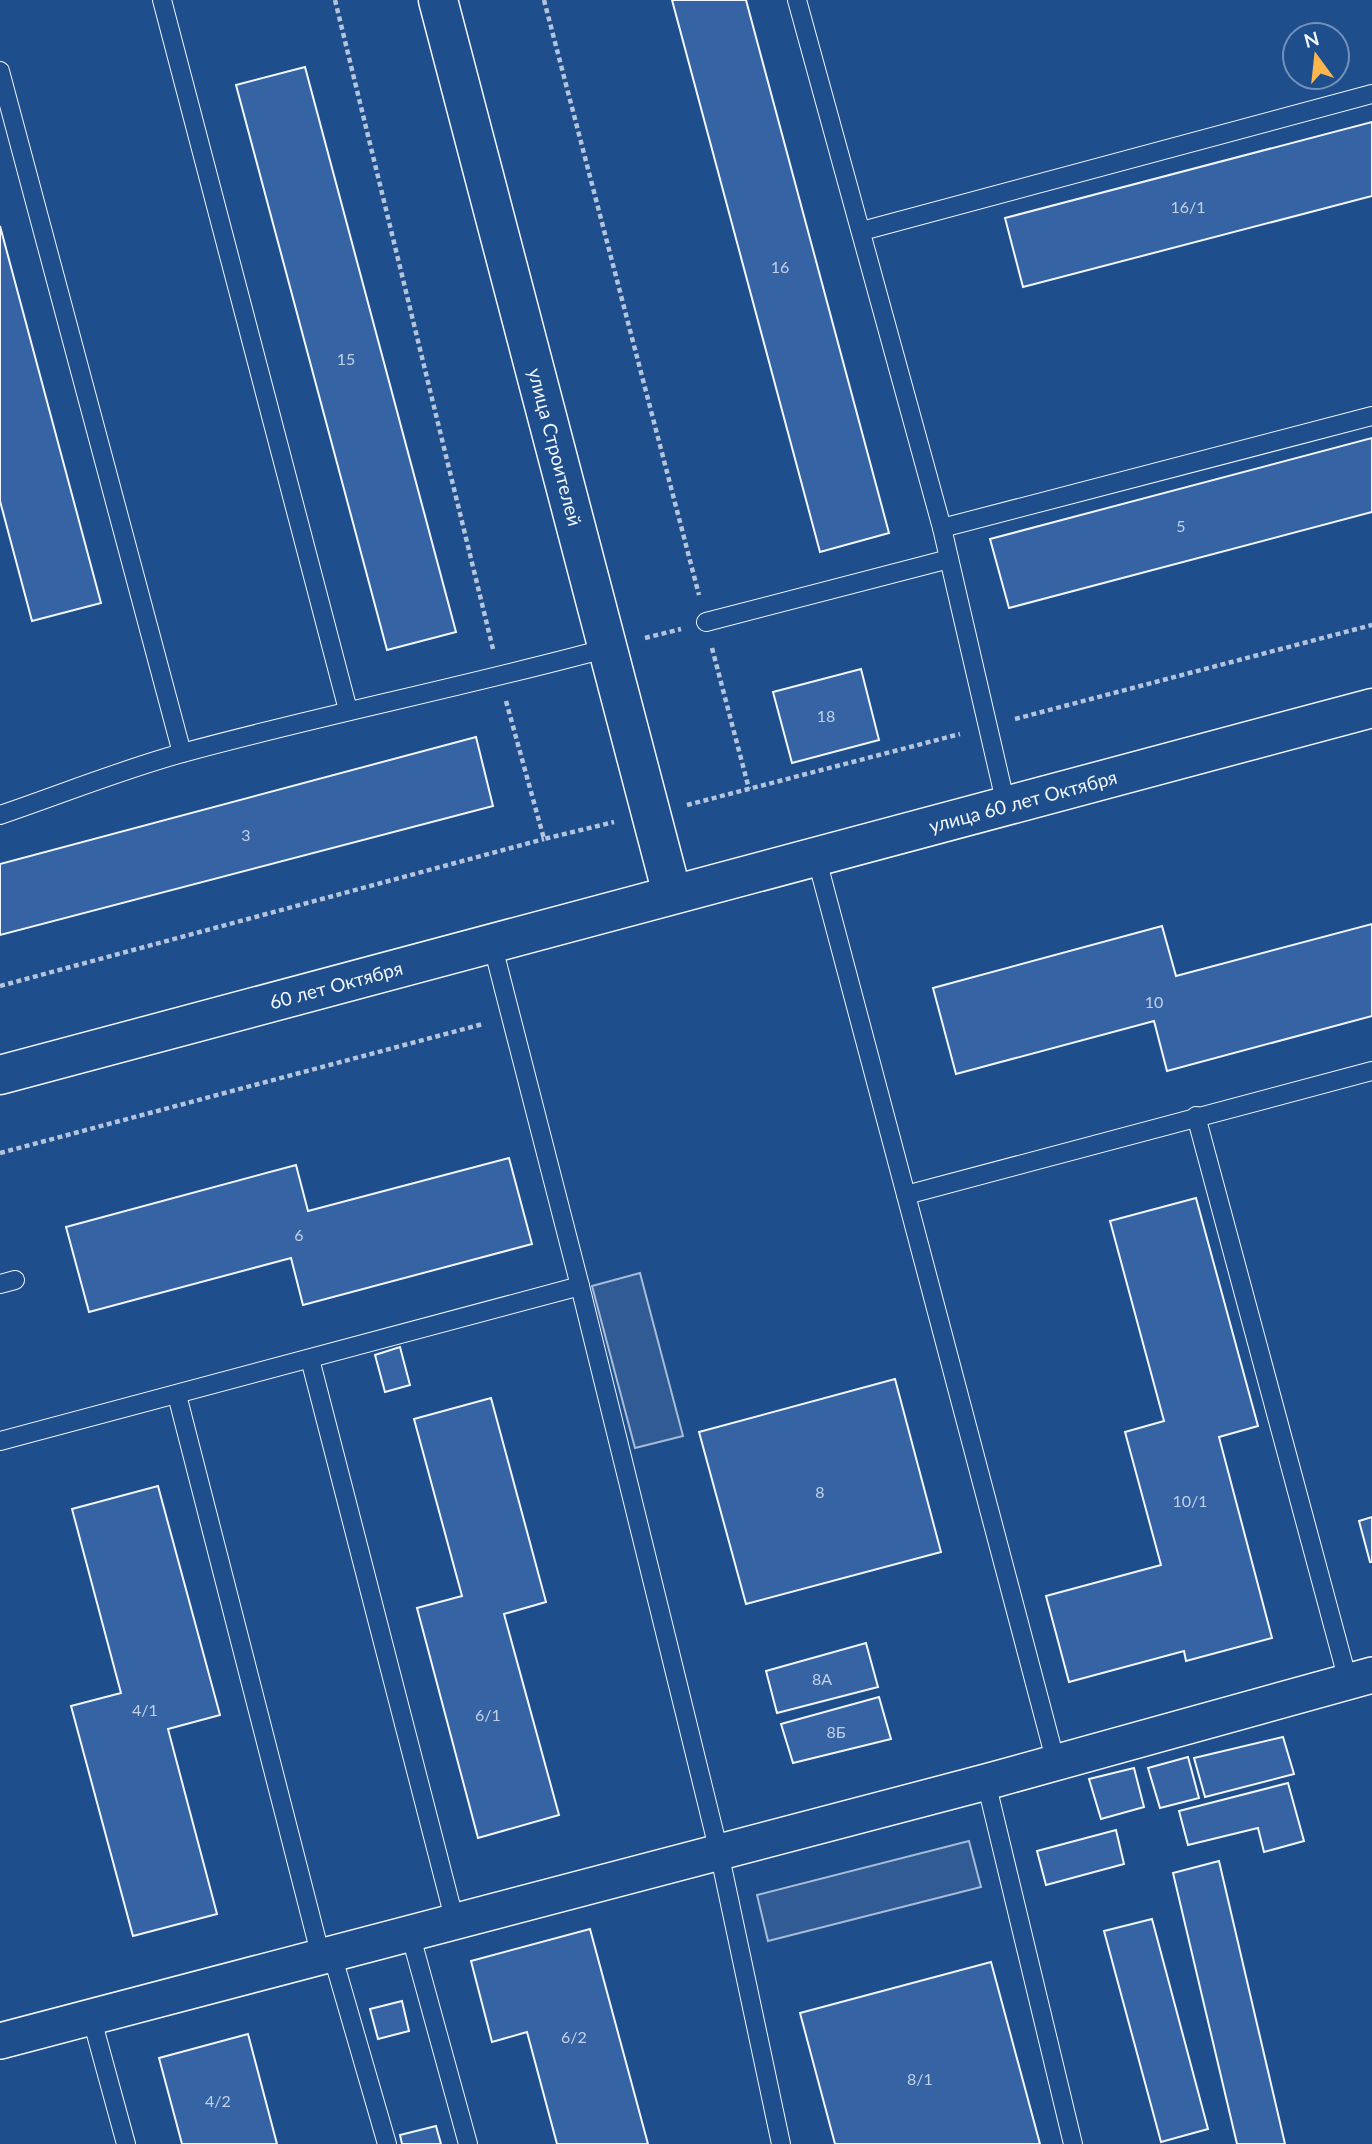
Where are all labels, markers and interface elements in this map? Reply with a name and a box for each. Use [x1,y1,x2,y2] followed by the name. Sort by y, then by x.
[1281,21,1351,91] north arrow
[1301,26,1322,52] text: N
[1170,197,1206,216] house number: 16/1
[771,257,789,276] house number: 16
[337,349,355,368] house number: 15
[524,365,587,528] street label: улица Строителей
[1176,516,1186,535] house number: 5
[817,706,835,725] house number: 18
[926,765,1119,837] street label: улица 60 лет Октября
[241,825,251,844] house number: 3
[267,956,405,1013] street label: 60 лет Октября
[1145,992,1163,1011] house number: 10
[294,1225,304,1244] house number: 6
[815,1482,825,1501] house number: 8
[1172,1491,1208,1510] house number: 10/1
[812,1669,832,1688] house number: 8А
[132,1700,158,1719] house number: 4/1
[475,1705,501,1724] house number: 6/1
[826,1722,846,1741] house number: 8Б
[561,2027,587,2046] house number: 6/2
[907,2069,933,2088] house number: 8/1
[205,2091,231,2110] house number: 4/2

